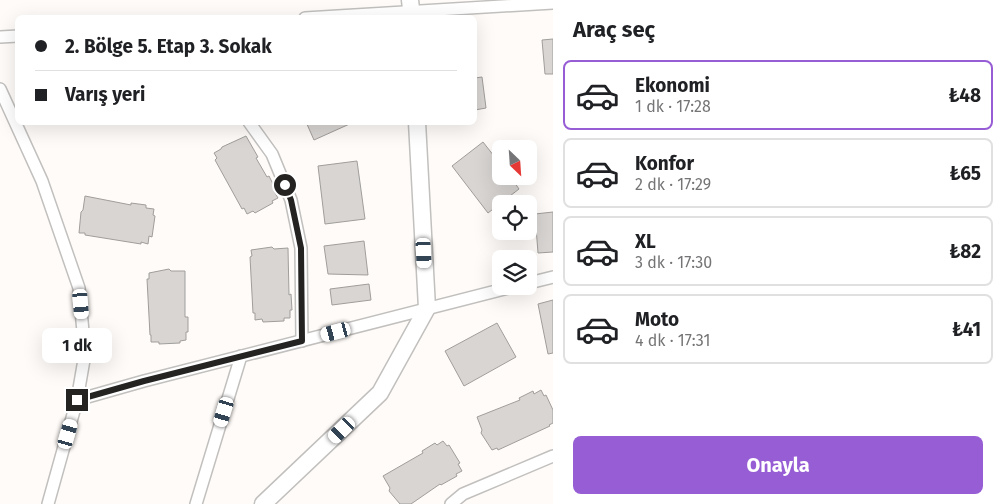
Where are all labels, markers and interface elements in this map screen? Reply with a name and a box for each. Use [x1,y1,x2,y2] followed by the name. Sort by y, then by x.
[573,16,655,43] text: Araç seç
[65,35,272,58] text: 2. Bölge 5. Etap 3. Sokak
[575,73,620,118] icon: car
[635,74,710,97] text: Ekonomi
[65,83,145,106] text: Varış yeri
[948,84,981,107] text: ₺48
[635,97,711,116] text: 1 dk · 17:28
[492,140,538,185] north arrow
[492,140,537,295] map controls
[575,151,620,196] icon: car
[635,152,694,175] text: Konfor
[949,162,981,185] text: ₺65
[274,174,296,196] route start
[635,175,711,194] text: 2 dk · 17:29
[492,195,537,240] button: locate
[575,229,620,274] icon: car
[635,230,656,253] text: XL
[415,238,432,268] car
[949,240,981,263] text: ₺82
[492,250,537,295] button: layers
[635,253,712,272] text: 3 dk · 17:30
[72,288,89,320] car
[575,307,620,352] icon: car
[635,308,679,331] text: Moto
[952,318,981,341] text: ₺41
[319,321,352,343] car
[42,328,112,362] callout: 1 dk
[635,331,710,350] text: 4 dk · 17:31
[62,336,92,355] text: 1 dk
[66,389,88,411] route end
[212,395,235,429] car
[325,414,358,446] car
[56,418,79,450] car
[573,436,983,494] button: Onayla

